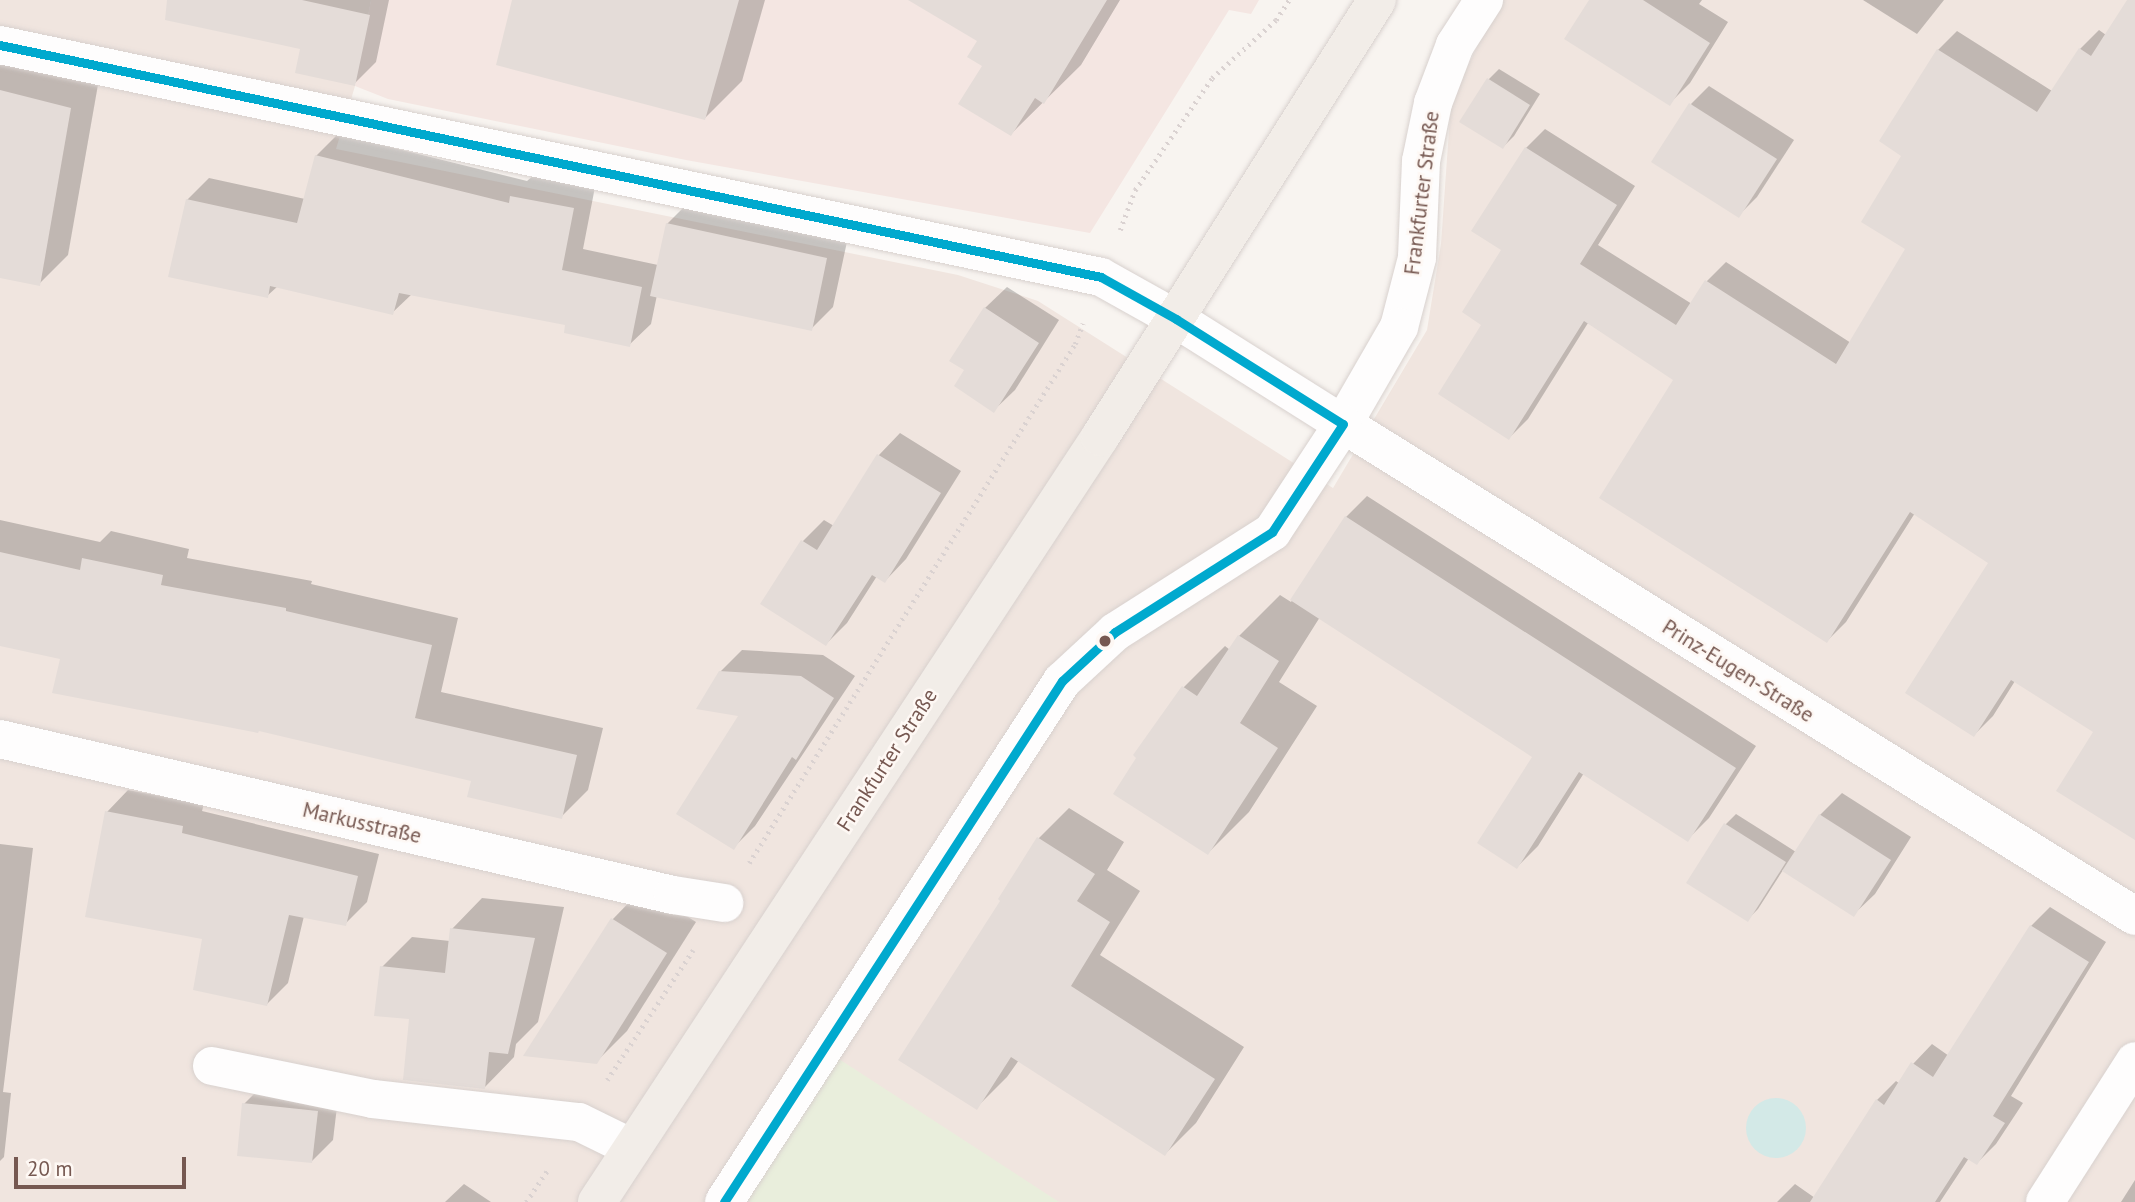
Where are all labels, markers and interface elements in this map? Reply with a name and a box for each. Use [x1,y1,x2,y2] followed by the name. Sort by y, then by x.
[1399,110,1445,276] street label: Frankfurter Straße
[1658,614,1818,728] street label: Prinz-Eugen-Straße
[1098,634,1112,648] unlabelled marker
[832,684,942,836] street label: Frankfurter Straße
[300,797,424,849] street label: Markusstraße
[18,1142,189,1186] scale bar
[27,1155,73,1182] text: 20 m

